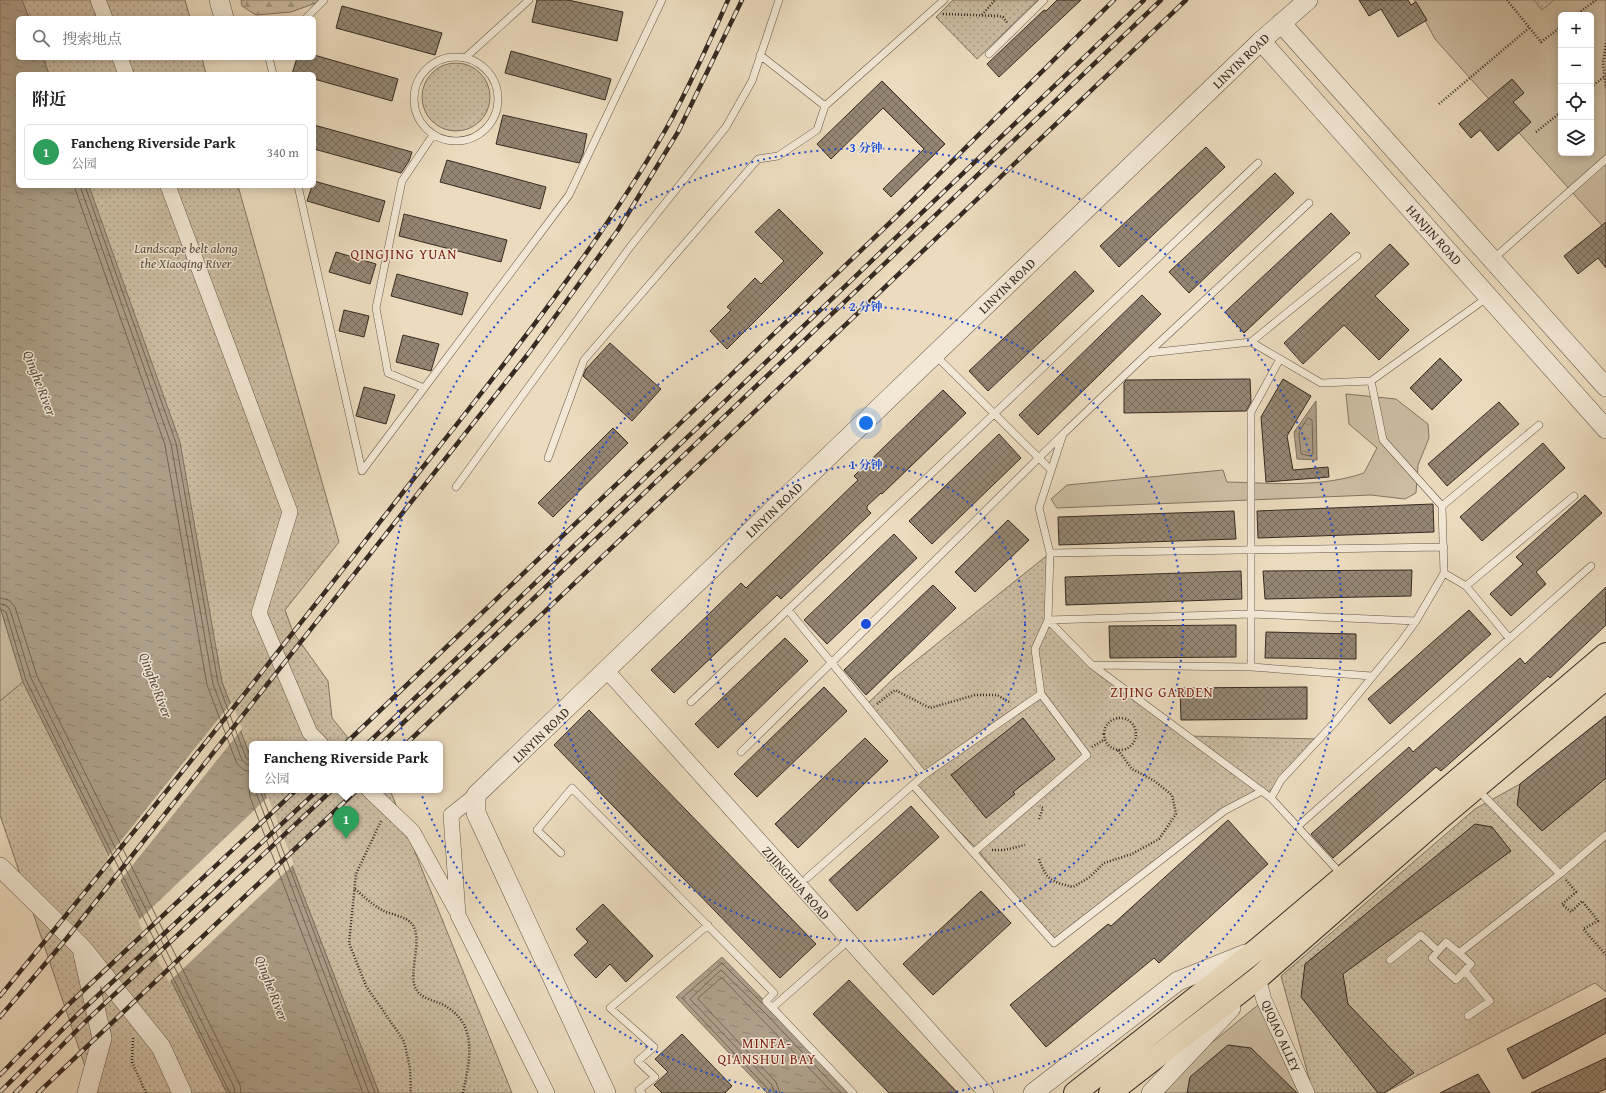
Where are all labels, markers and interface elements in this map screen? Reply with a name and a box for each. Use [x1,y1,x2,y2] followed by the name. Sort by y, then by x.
[1558,12,1594,156] map controls
[1558,12,1594,48] button: +
[16,16,316,60] search box
[30,27,52,49] icon: search
[62,28,122,49] text: 搜索地点
[1208,29,1274,93] street label: LINYIN ROAD
[1558,48,1594,84] button: −
[1558,84,1594,120] button: locate
[32,86,66,111] text: 附近
[1558,120,1594,156] button: layers
[71,132,235,153] text: Fancheng Riverside Park
[850,139,882,156] text: 3 分钟
[43,143,49,162] text: 1
[267,143,299,162] text: 340 m
[71,154,97,173] text: 公园
[1402,201,1466,269] street label: HANJIN ROAD
[133,239,238,273] park label: Landscape belt along the Xiaoqing River
[350,244,458,264] district label: QINGJING YUAN
[974,254,1040,318] street label: LINYIN ROAD
[850,298,882,315] text: 2 分钟
[18,347,62,419] water label: Qinghe River
[856,413,876,433] your location
[850,456,882,473] text: 1 分钟
[741,478,807,542] street label: LINYIN ROAD
[859,617,873,631] centre of rings
[134,649,178,721] water label: Qinghe River
[1110,682,1214,702] district label: ZIJING GARDEN
[508,703,574,767] street label: LINYIN ROAD
[249,741,443,793] popup
[264,747,428,768] text: Fancheng Riverside Park
[264,769,290,788] text: 公园
[333,806,359,839] pin: 1
[758,842,834,924] street label: ZIJINGHUA ROAD
[250,952,294,1024] water label: Qinghe River
[1257,997,1305,1075] street label: QIQIAO ALLEY
[718,1033,816,1069] district label: MINFA- QIANSHUI BAY

